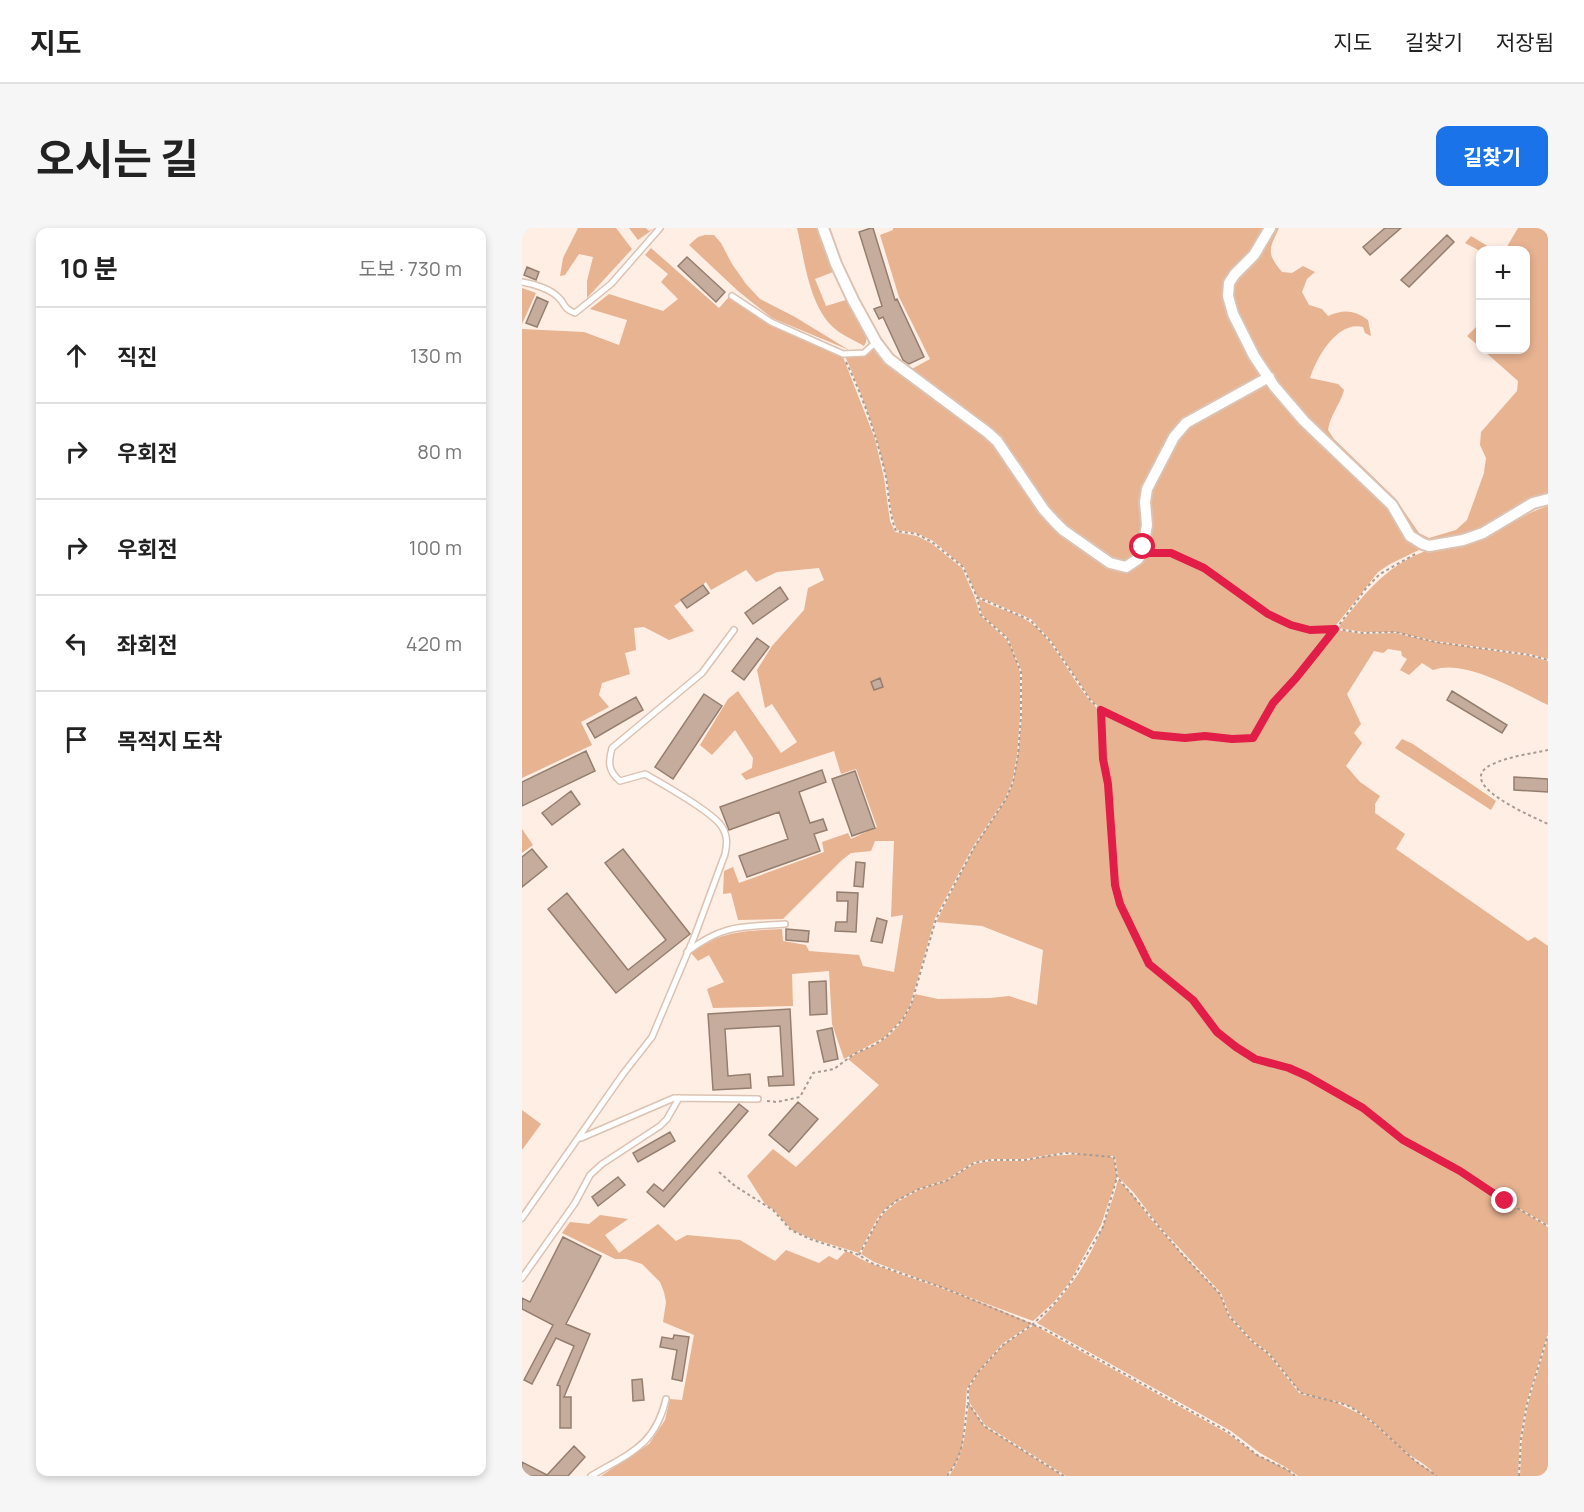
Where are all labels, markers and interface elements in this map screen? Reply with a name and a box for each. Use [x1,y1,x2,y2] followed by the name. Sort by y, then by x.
[30,23,82,61] text: 지도
[1333,28,1372,56] text: 지도
[1405,28,1463,56] text: 길찾기
[1496,28,1554,56] text: 저장됨
[1436,126,1548,186] button: 길찾기
[36,129,199,187] text: 오시는 길
[1476,246,1530,354] map controls
[1476,246,1530,300] button: +
[60,250,118,286] text: 10 분
[358,255,462,282] text: 도보 · 730 m
[1476,300,1530,354] button: −
[60,339,93,372] icon: ahead
[117,342,157,372] text: 직진
[410,342,462,369] text: 130 m
[60,435,93,468] icon: right
[117,438,178,468] text: 우회전
[417,438,462,465] text: 80 m
[60,531,93,564] icon: right
[1129,533,1155,559] route start
[117,534,178,564] text: 우회전
[409,534,462,561] text: 100 m
[60,627,93,660] icon: left
[117,630,178,660] text: 좌회전
[406,630,462,657] text: 420 m
[60,723,93,756] icon: arrive
[117,726,223,756] text: 목적지 도착
[1491,1187,1517,1213] route end

